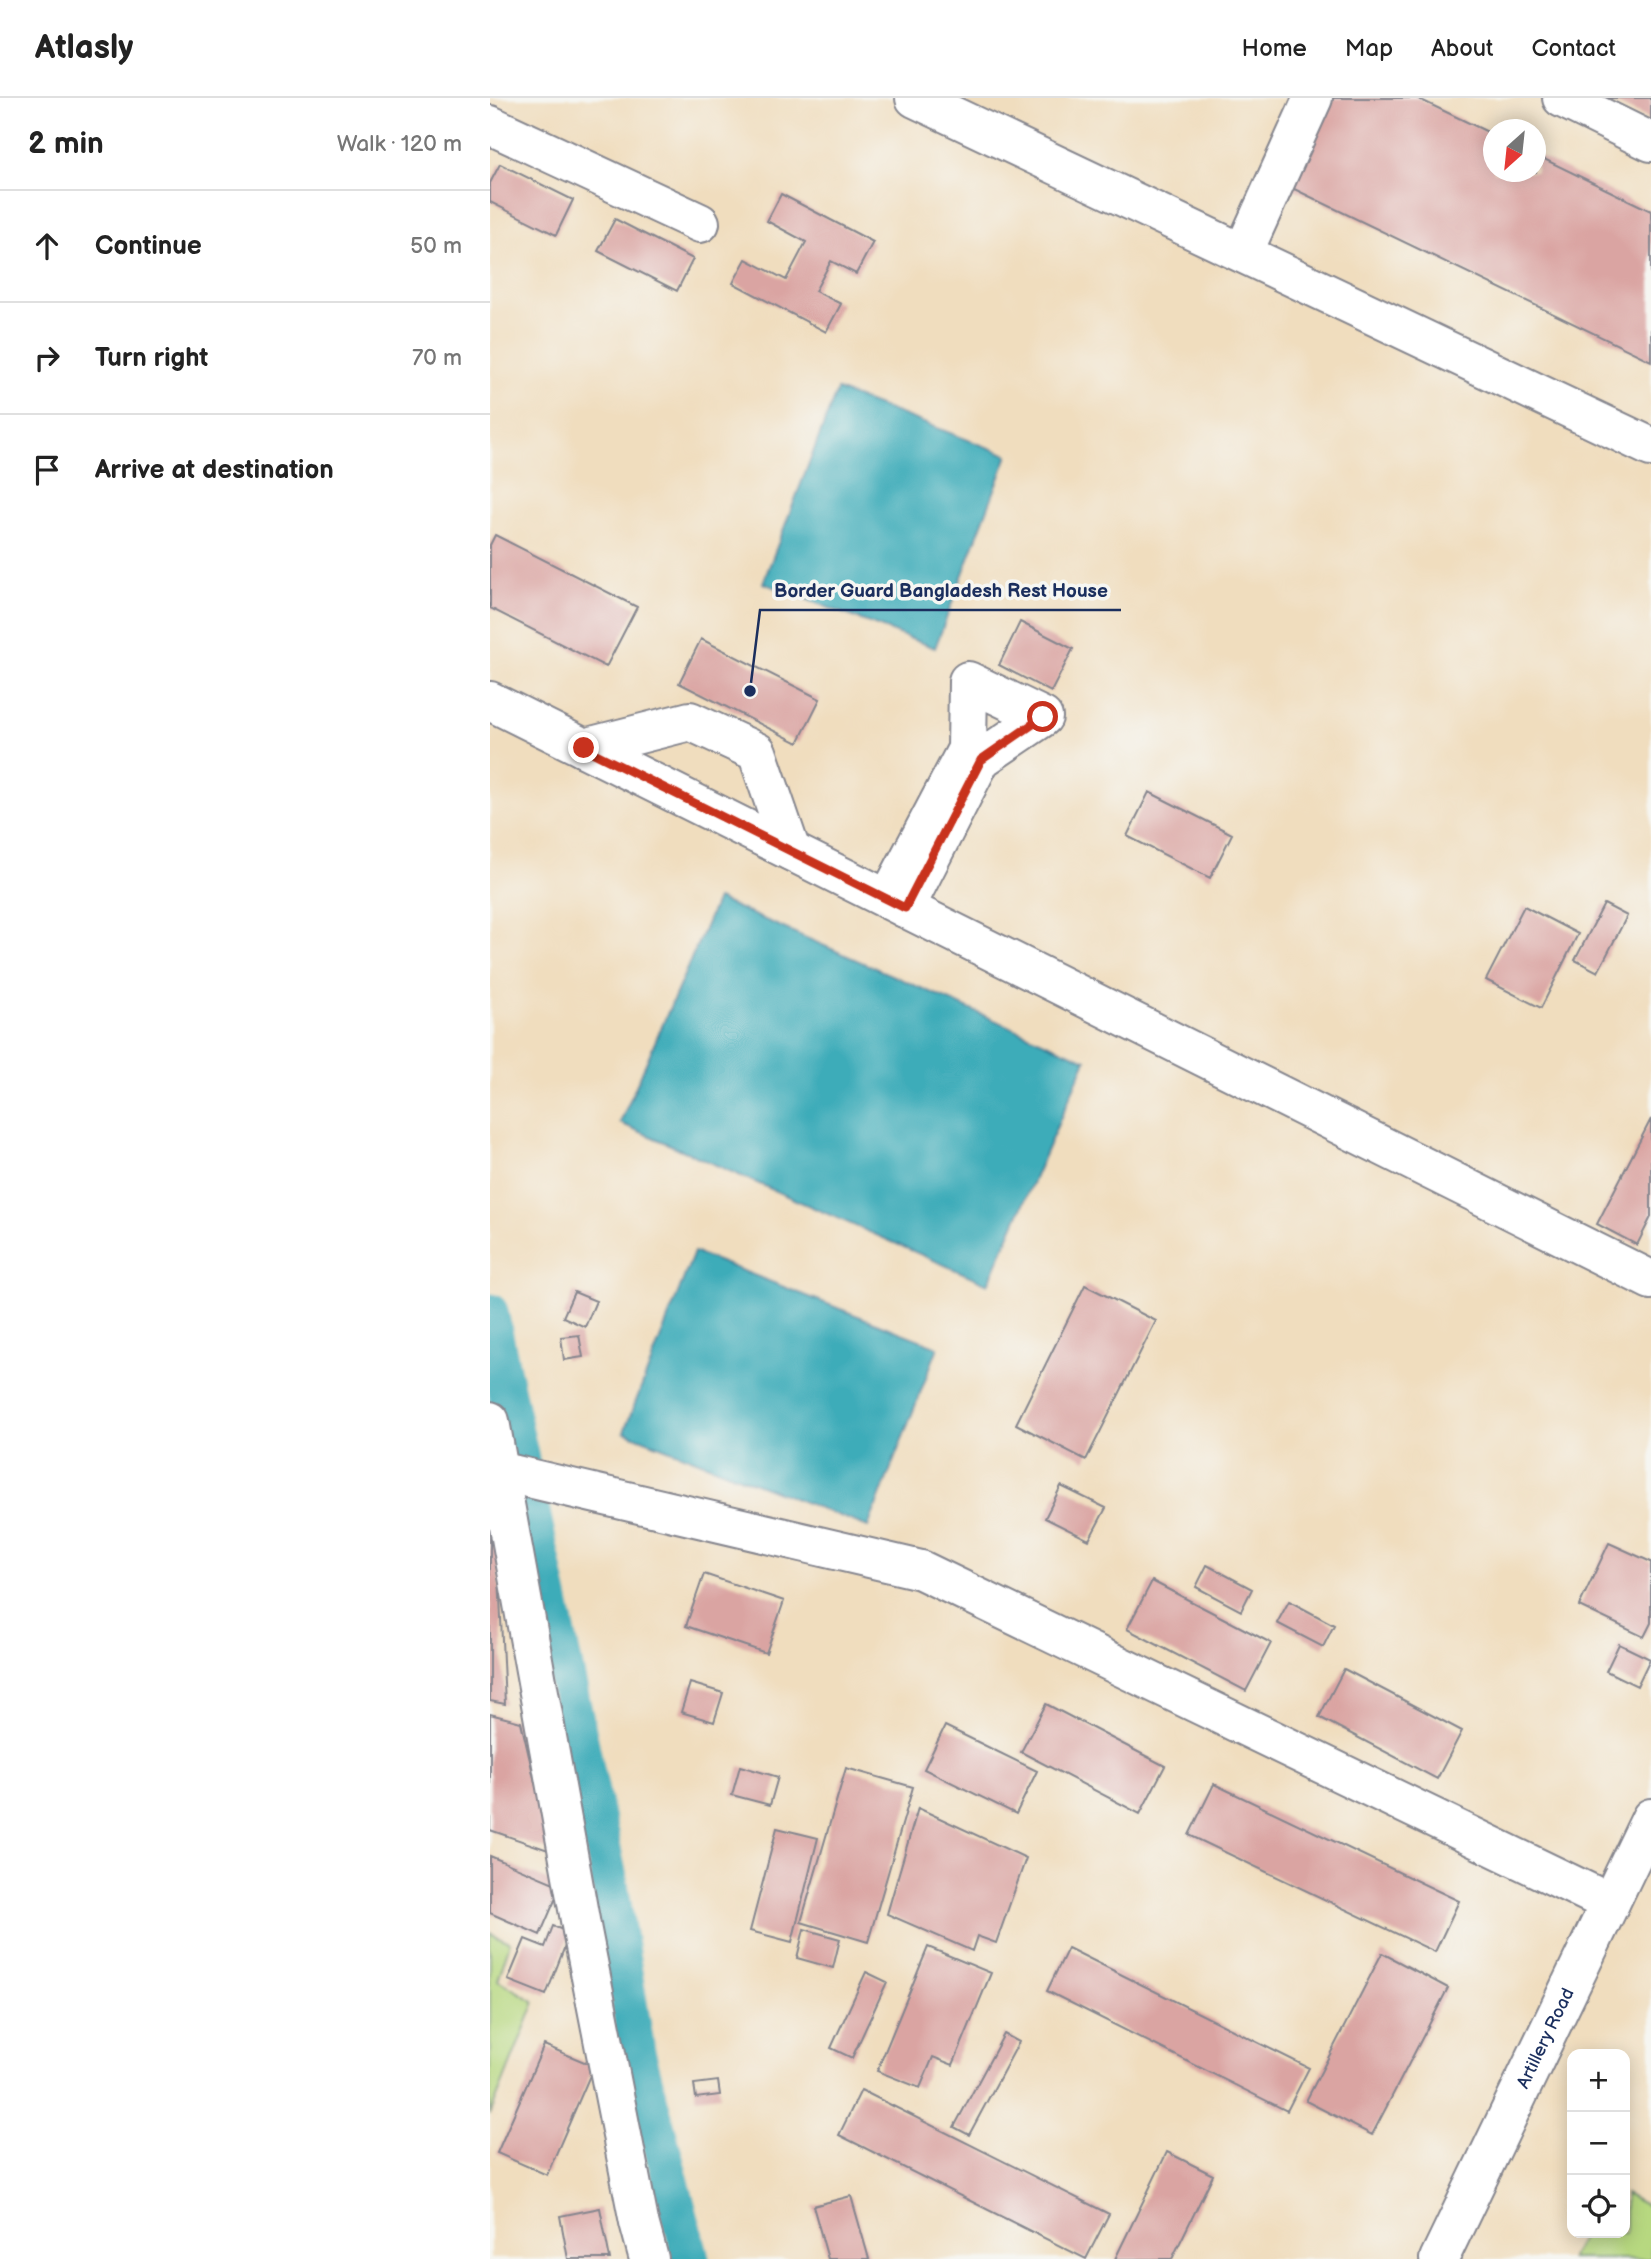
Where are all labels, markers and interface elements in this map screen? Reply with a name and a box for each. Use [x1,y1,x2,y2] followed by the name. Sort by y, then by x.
[35,28,133,68] text: Atlasly
[1242,34,1307,63] text: Home
[1345,34,1393,63] text: Map
[1431,34,1493,63] text: About
[1531,34,1616,63] text: Contact
[1483,119,1546,182] north arrow
[28,126,104,162] text: 2 min
[337,130,462,158] text: Walk · 120 m
[28,227,66,265] icon: ahead
[95,231,202,262] text: Continue
[410,232,462,260] text: 50 m
[28,339,66,377] icon: right
[95,343,208,374] text: Turn right
[412,344,462,372] text: 70 m
[28,451,66,489] icon: arrive
[95,455,334,486] text: Arrive at destination
[760,570,1121,610] callout: Border Guard Bangladesh Rest House
[774,580,1108,603] text: Border Guard Bangladesh Rest House
[1027,701,1058,732] route start
[568,732,599,763] route end
[1513,1985,1579,2092] street label: Artillery Road
[1567,2049,1630,2238] map controls
[1567,2049,1630,2112] button: +
[1567,2112,1630,2175] button: −
[1567,2175,1630,2238] button: locate

